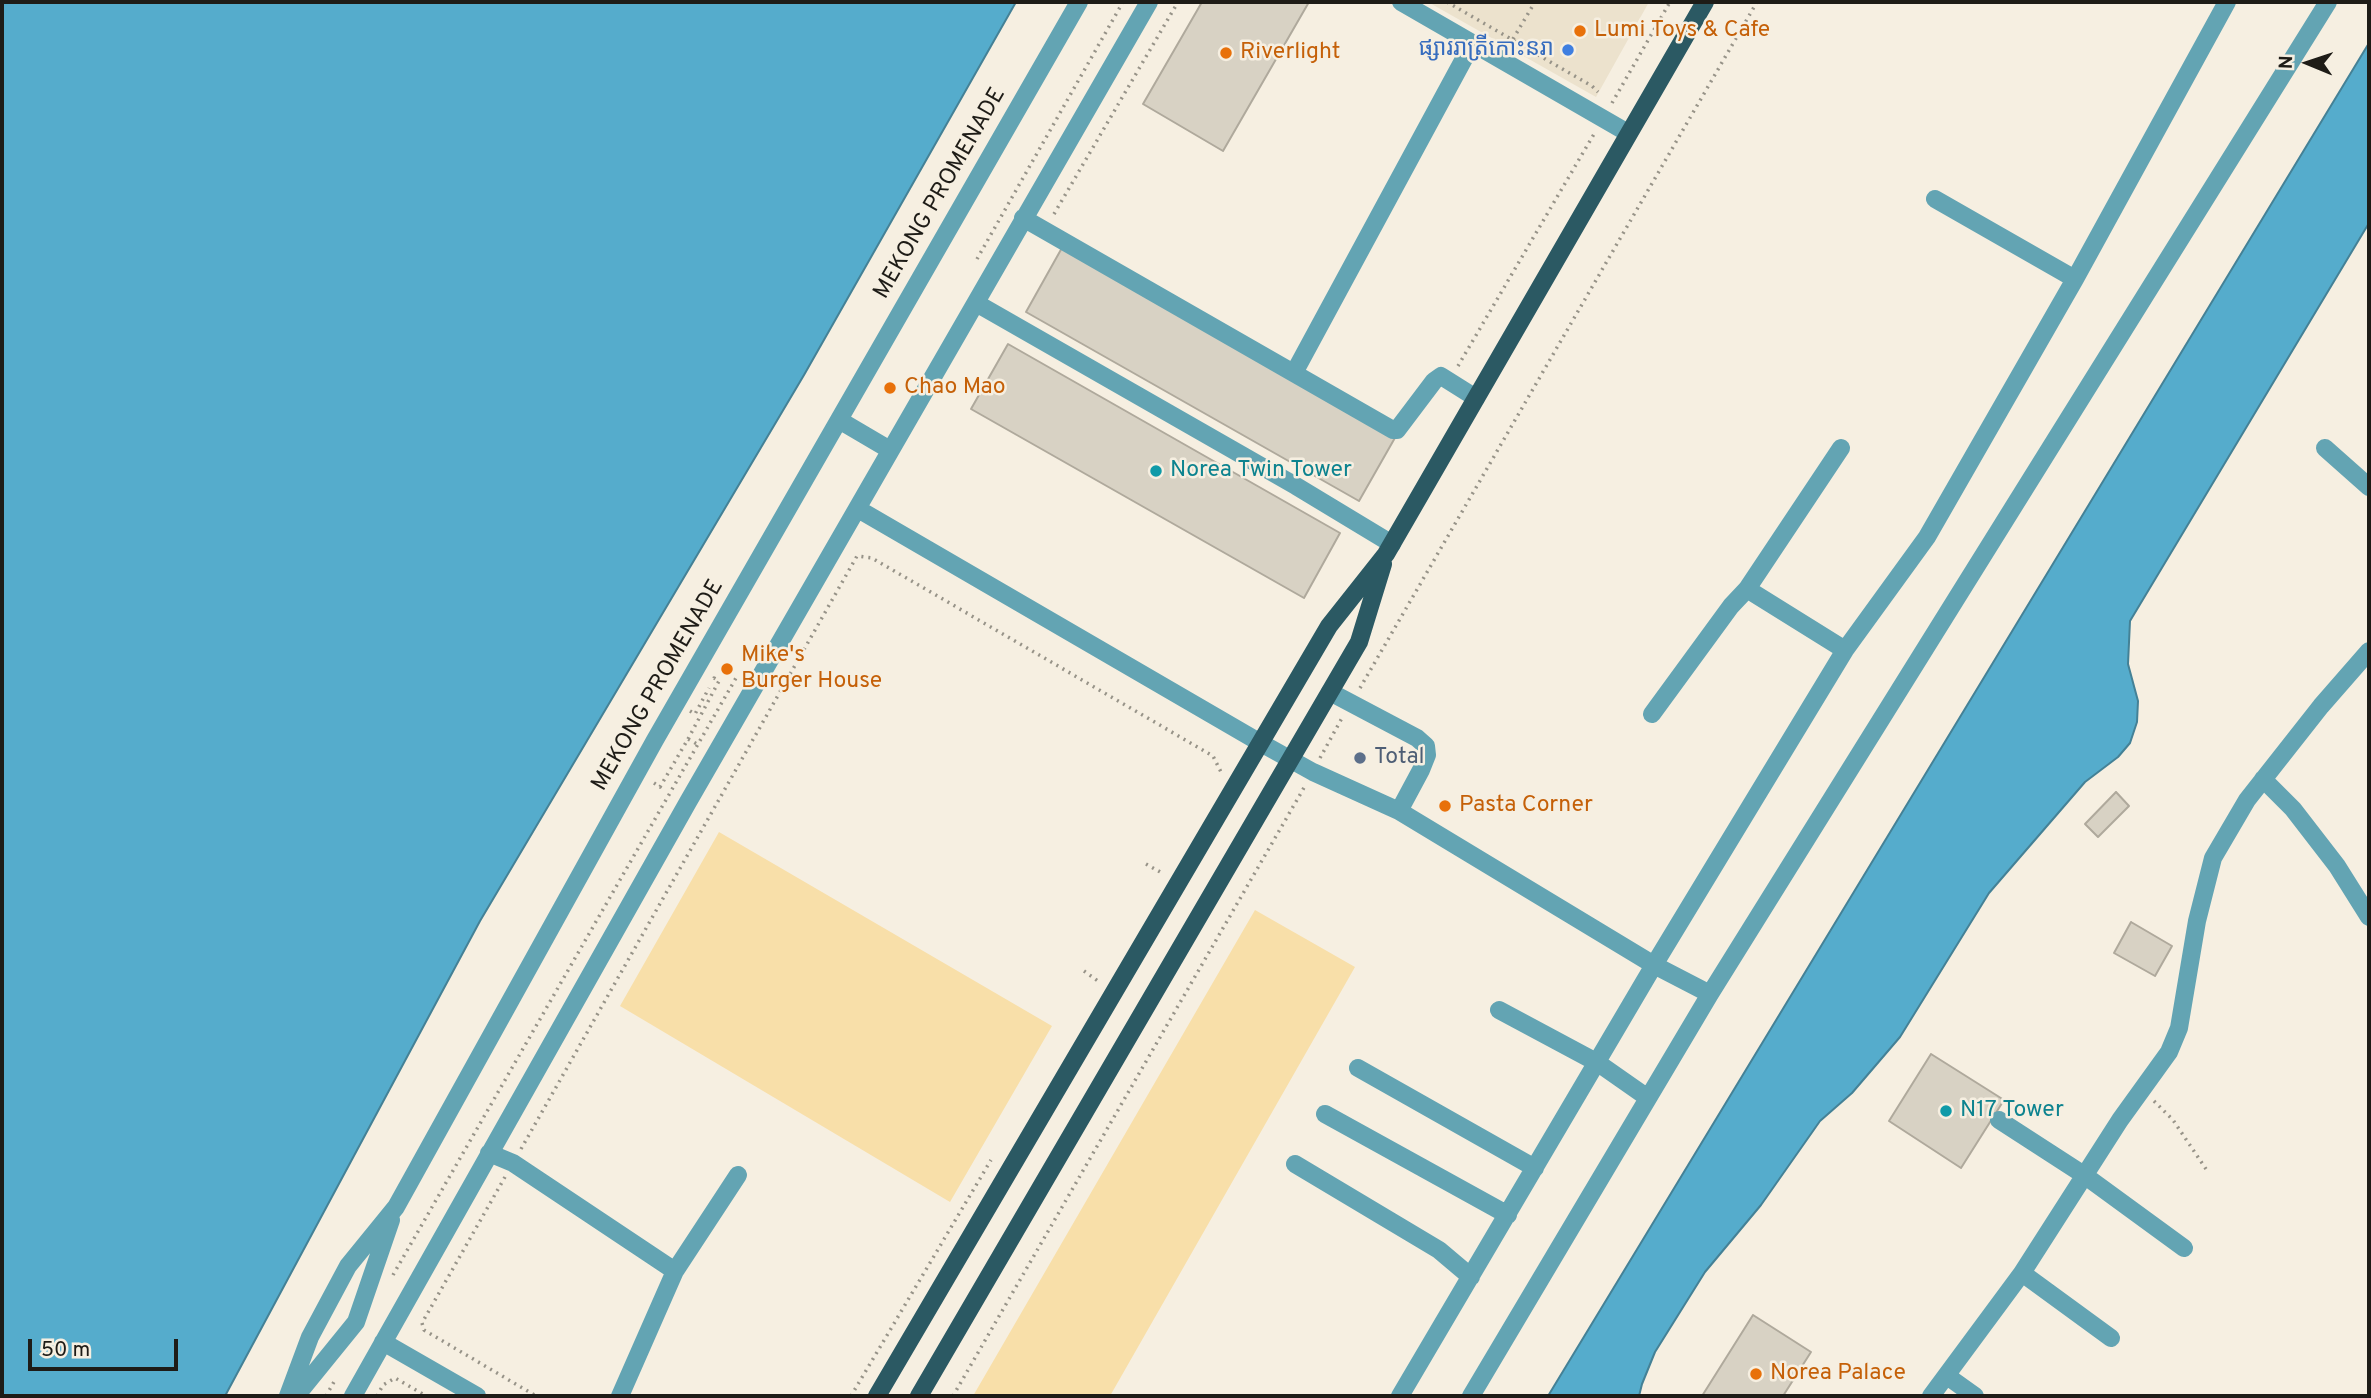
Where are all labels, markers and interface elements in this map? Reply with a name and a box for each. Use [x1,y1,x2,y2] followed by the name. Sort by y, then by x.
[1594,17,1770,45] place label: Lumi Toys & Cafe
[1572,23,1588,39] marker: Lumi Toys & Cafe
[2273,28,2343,98] north arrow
[1418,36,1554,64] place label: ផ្សាររាត្រីកោះនរា
[1240,39,1340,67] place label: Riverlight
[1560,42,1576,58] marker: ផ្សាររាត្រីកោះនរា
[1218,45,1234,61] marker: Riverlight
[2275,55,2299,70] text: N
[869,83,1013,305] street label: MEKONG PROMENADE
[904,374,1006,402] place label: Chao Mao
[882,380,898,396] marker: Chao Mao
[1170,457,1352,485] place label: Norea Twin Tower
[1148,463,1164,479] marker: Norea Twin Tower
[587,575,731,797] street label: MEKONG PROMENADE
[741,642,882,696] place label: Mike's Burger House
[719,661,735,677] marker: Mike's Burger House
[1374,744,1425,772] place label: Total
[1352,750,1368,766] marker: Total
[1459,792,1593,820] place label: Pasta Corner
[1437,798,1453,814] marker: Pasta Corner
[1960,1097,2064,1125] place label: N17 Tower
[1938,1103,1954,1119] marker: N17 Tower
[32,1324,182,1368] scale bar
[41,1337,90,1364] text: 50 m
[1770,1360,1906,1388] place label: Norea Palace
[1748,1366,1764,1382] marker: Norea Palace

